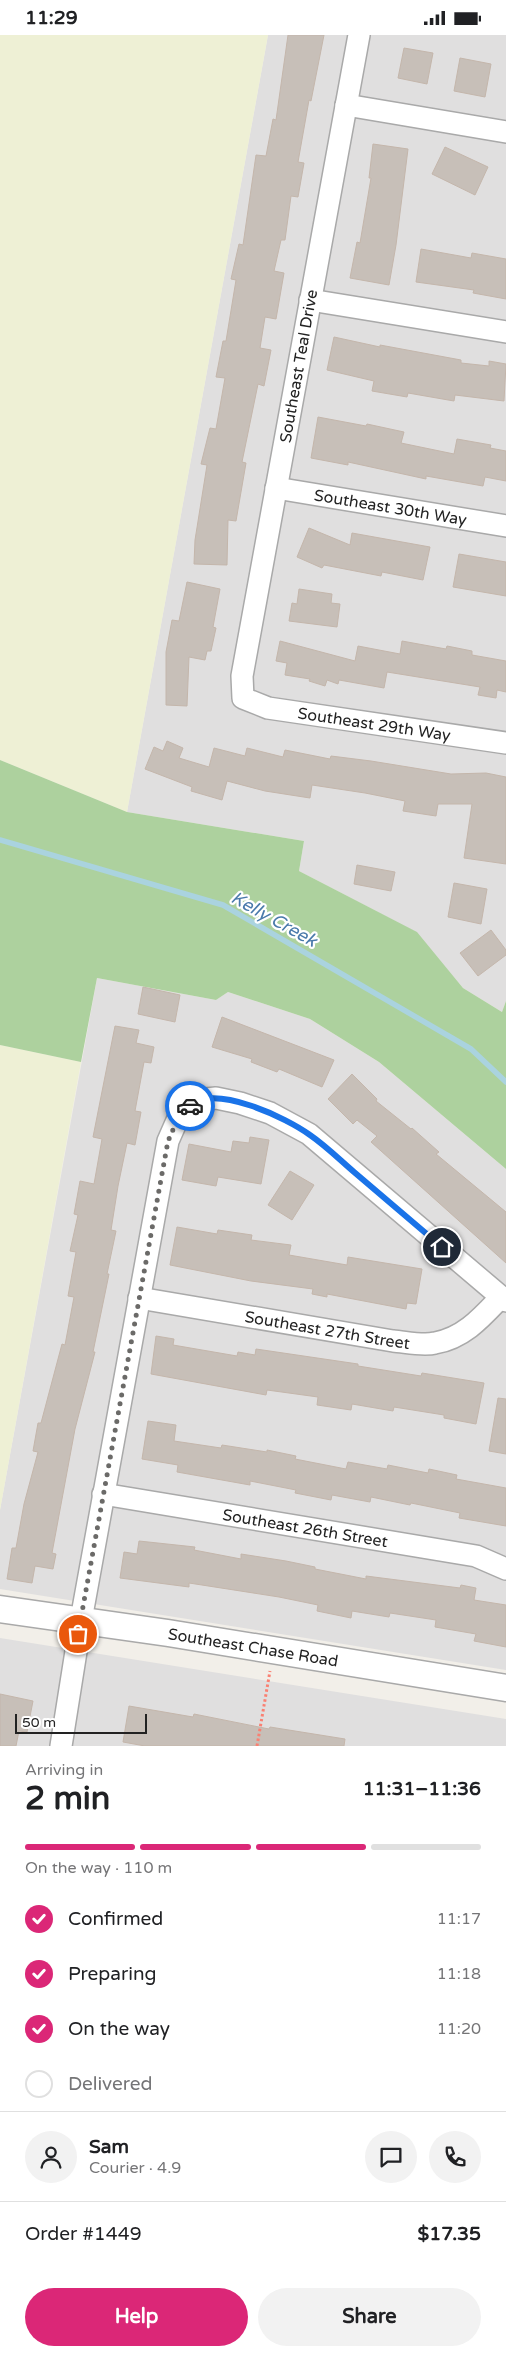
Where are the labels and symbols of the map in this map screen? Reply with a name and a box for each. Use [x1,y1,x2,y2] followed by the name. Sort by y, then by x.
[276,288,322,444] street label: Southeast Teal Drive
[313,485,468,530] street label: Southeast 30th Way
[296,704,452,746] street label: Southeast 29th Way
[227,886,322,952] water label: Kelly Creek
[165,1081,215,1131] courier
[421,1226,463,1268] pin
[243,1307,411,1354] street label: Southeast 27th Street
[221,1505,389,1552] street label: Southeast 26th Street
[57,1613,99,1655] pin
[166,1624,340,1672] street label: Southeast Chase Road
[15,1711,148,1734] scale bar

